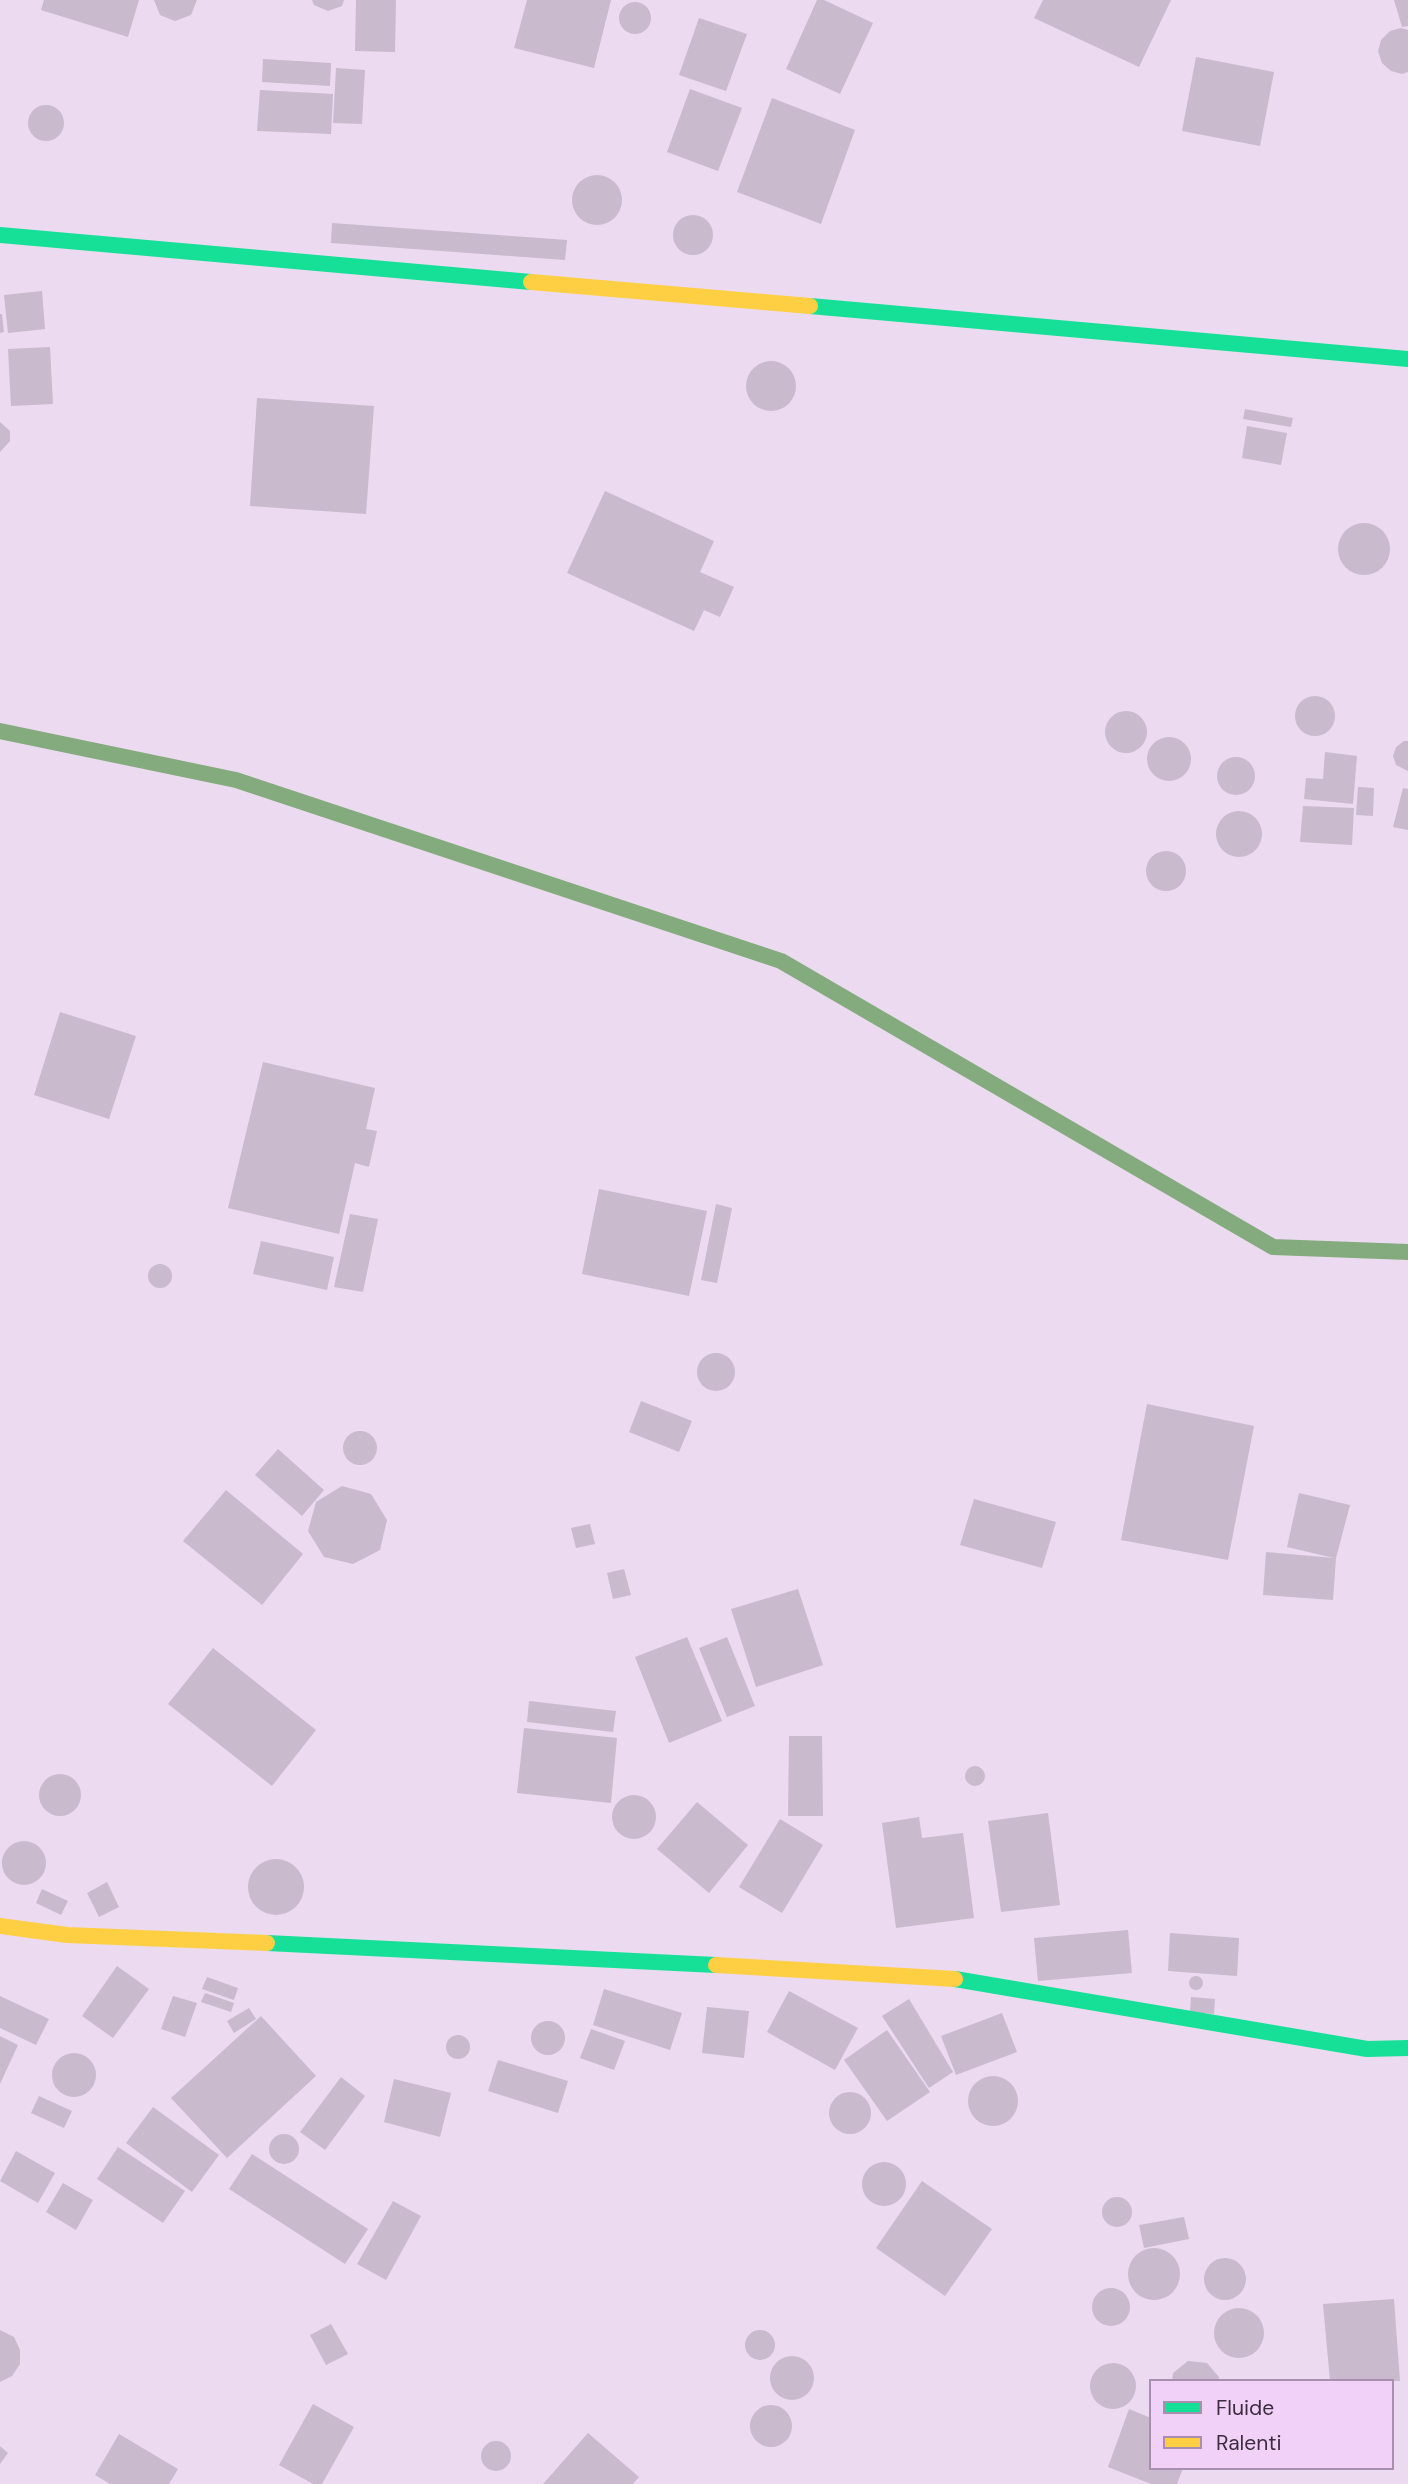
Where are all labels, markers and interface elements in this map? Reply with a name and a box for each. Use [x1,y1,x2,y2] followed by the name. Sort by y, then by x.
[1149,2379,1394,2470] legend
[1216,2394,1274,2422] text: Fluide
[1216,2429,1282,2457] text: Ralenti

